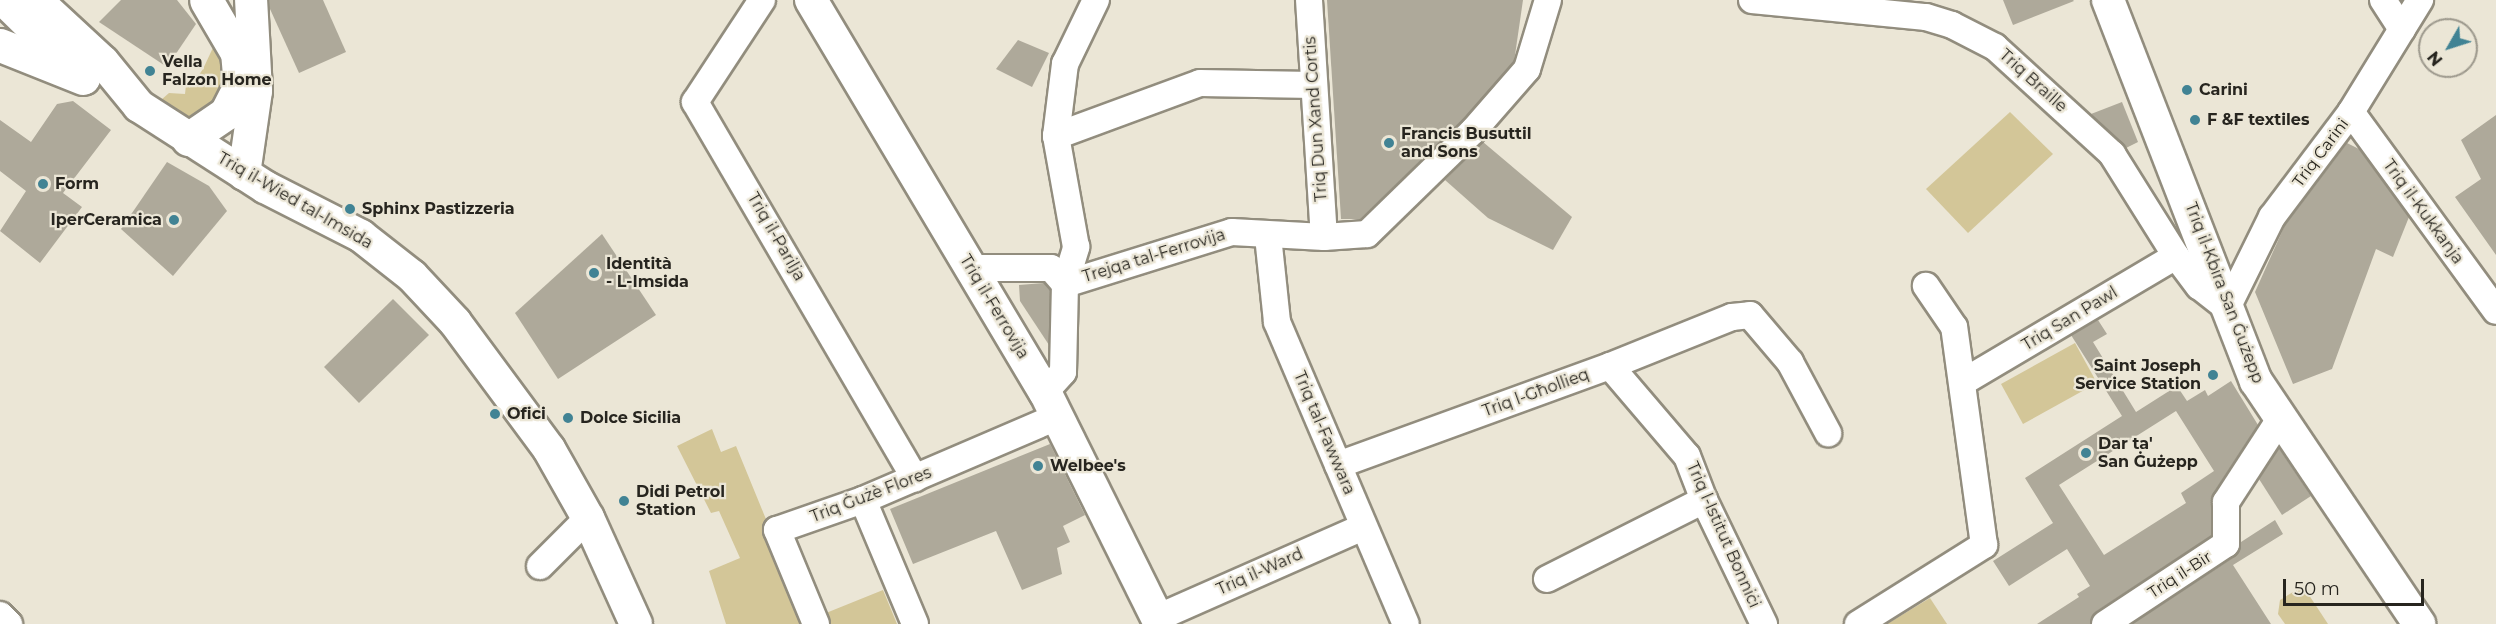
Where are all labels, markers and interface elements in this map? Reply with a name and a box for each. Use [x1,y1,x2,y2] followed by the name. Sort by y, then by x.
[2418,18,2478,78] north arrow
[1301,36,1331,202] street label: Triq Dun Xand Cortis
[1995,46,2071,116] street label: Triq Braille
[2424,47,2447,69] text: N
[162,52,272,90] place label: Vella Falzon Home
[143,64,157,78] marker: Vella Falzon Home
[2199,80,2248,100] place label: Carini
[2180,83,2194,97] marker: Carini
[2207,110,2309,130] place label: F &F textiles
[2188,113,2202,127] marker: F &F textiles
[2289,115,2353,191] street label: Triq Carini
[1401,124,1532,162] place label: Francis Busuttil and Sons
[1382,136,1396,150] marker: Francis Busuttil and Sons
[214,149,376,253] street label: Triq il-Wied tal-Imsida
[2379,156,2467,268] street label: Triq il-Kukkanja
[55,174,99,194] place label: Form
[36,177,50,191] marker: Form
[743,189,809,285] street label: Triq il-Parilja
[362,199,515,219] place label: Sphinx Pastizzeria
[2181,200,2267,386] street label: Triq il-Kbira San Ġużepp
[343,202,357,216] marker: Sphinx Pastizzeria
[51,210,162,230] place label: IperCeramica
[167,213,181,227] marker: IperCeramica
[1080,225,1228,287] street label: Trejqa tal-Ferrovija
[955,252,1033,362] street label: Triq il-Ferrovija
[606,254,689,292] place label: Identità - L-Imsida
[587,266,601,280] marker: Identità - L-Imsida
[2019,283,2121,355] street label: Triq San Pawl
[2075,356,2201,394] place label: Saint Joseph Service Station
[1480,365,1592,421] street label: Triq l-Għollieq
[1289,368,1359,498] street label: Triq tal-Fawwara
[2206,368,2220,382] marker: Saint Joseph Service Station
[507,404,546,424] place label: Ofici
[488,407,502,421] marker: Ofici
[580,408,681,428] place label: Dolce Sicilia
[561,411,575,425] marker: Dolce Sicilia
[2098,434,2198,472] place label: Dar ta' San Ġużepp
[2079,446,2093,460] marker: Dar ta' San Ġużepp
[1050,456,1126,476] place label: Welbee's
[1031,459,1045,473] marker: Welbee's
[1682,459,1764,611] street label: Triq l-Istitut Bonniċi
[808,463,934,527] street label: Triq Ġużè Flores
[636,482,725,520] place label: Didi Petrol Station
[617,494,631,508] marker: Didi Petrol Station
[1214,544,1306,600] street label: Triq il-Ward
[2145,547,2215,603] street label: Triq il-Bir
[2286,567,2427,605] scale bar
[2294,578,2340,600] text: 50 m

